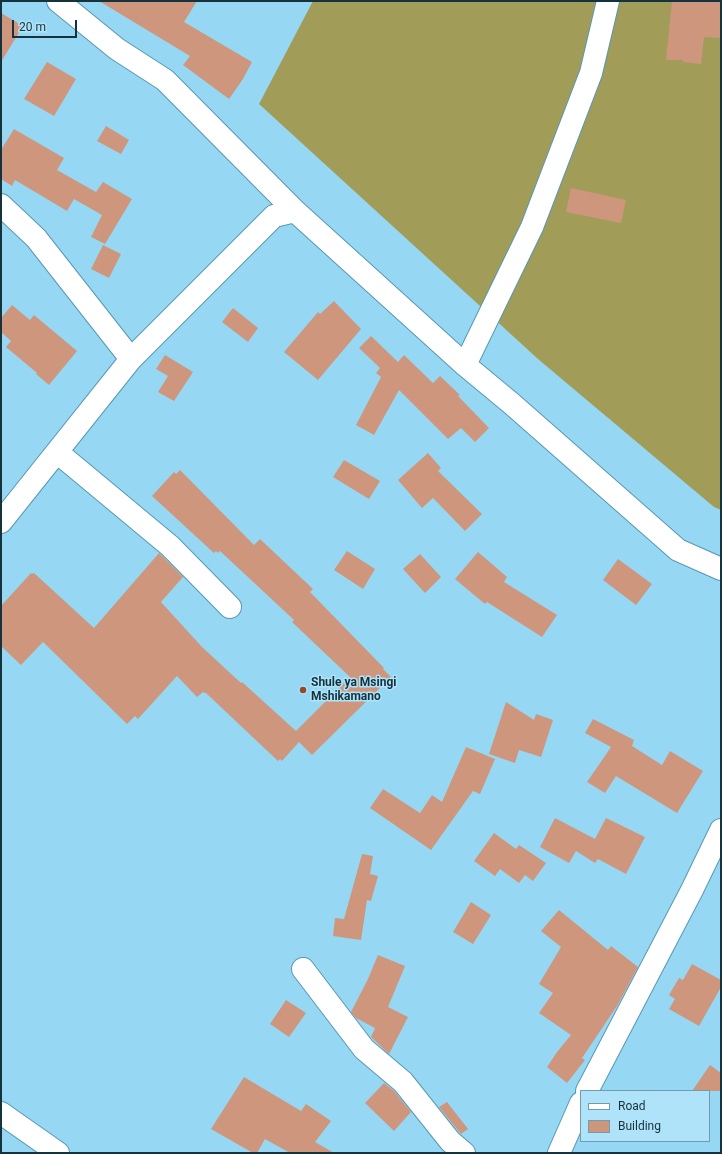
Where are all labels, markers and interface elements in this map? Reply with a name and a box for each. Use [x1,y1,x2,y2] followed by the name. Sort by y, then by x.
[14,12,79,38] scale bar
[19,20,46,34] text: 20 m
[311,676,396,704] place label: Shule ya Msingi Mshikamano
[298,685,308,695] marker: Shule ya Msingi Mshikamano
[580,1090,710,1142] legend
[618,1099,646,1113] text: Road
[618,1119,661,1133] text: Building

